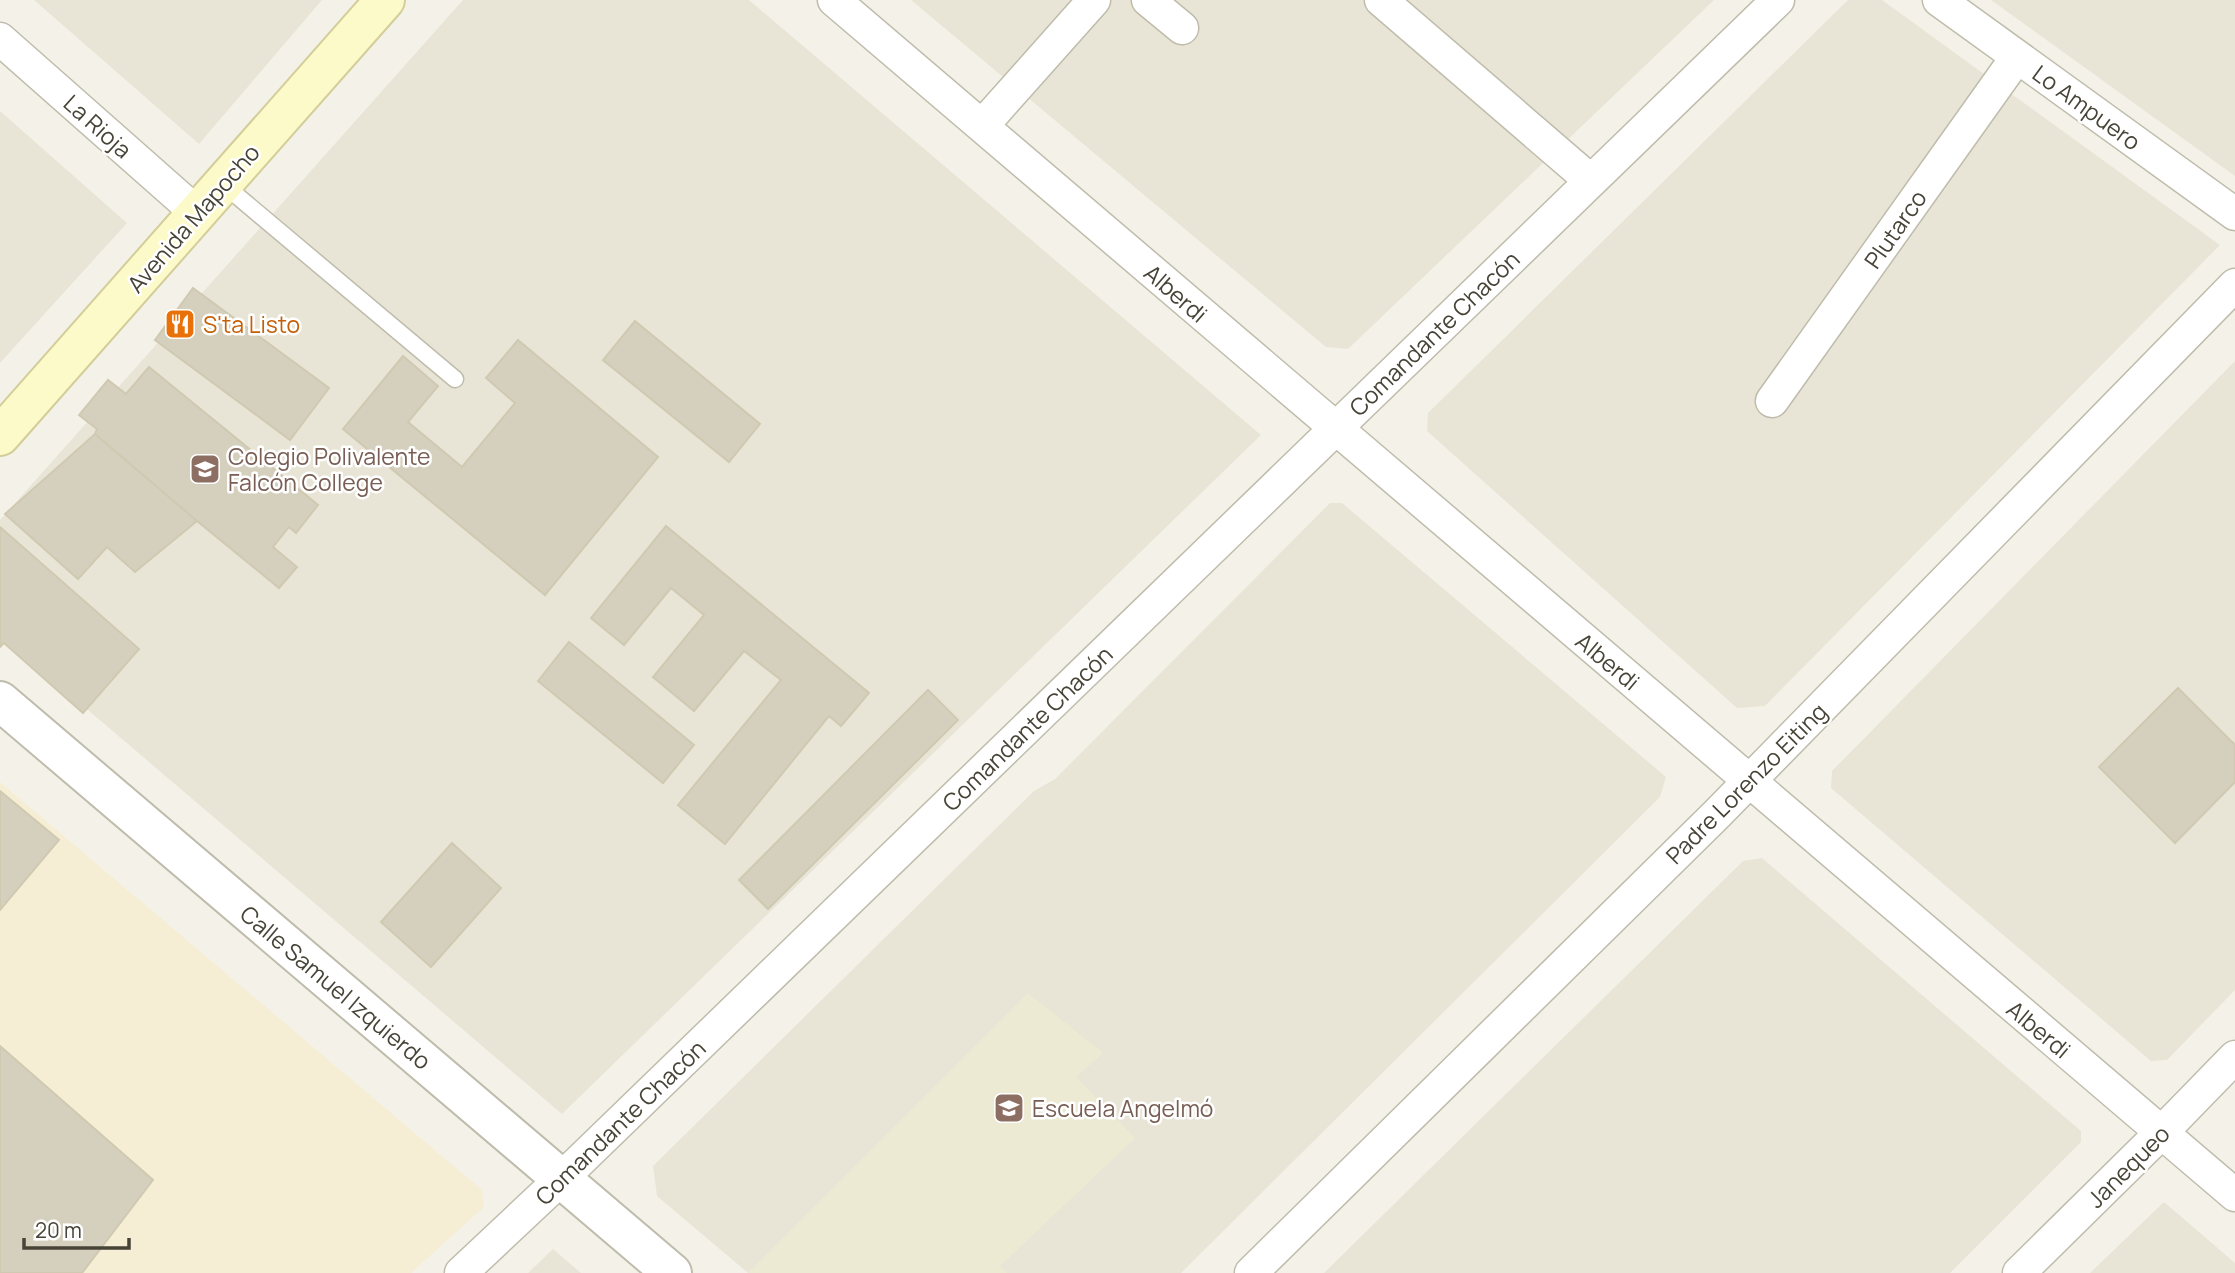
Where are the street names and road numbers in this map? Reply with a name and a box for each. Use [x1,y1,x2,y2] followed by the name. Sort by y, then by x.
[2026,57,2148,157] street label: Lo Ampuero
[57,87,139,165] street label: La Rioja
[119,137,267,299] street label: Avenida Mapocho
[1856,183,1934,275] street label: Plutarco
[1342,243,1526,423] street label: Comandante Chacón
[1138,257,1214,329] street label: Alberdi
[1569,625,1647,697] street label: Alberdi
[935,638,1119,818] street label: Comandante Chacón
[1658,695,1834,871] street label: Padre Lorenzo Eiting
[234,898,438,1076] street label: Calle Samuel Izquierdo
[2000,993,2078,1065] street label: Alberdi
[528,1032,712,1212] street label: Comandante Chacón
[2080,1118,2176,1214] street label: Janequeo

